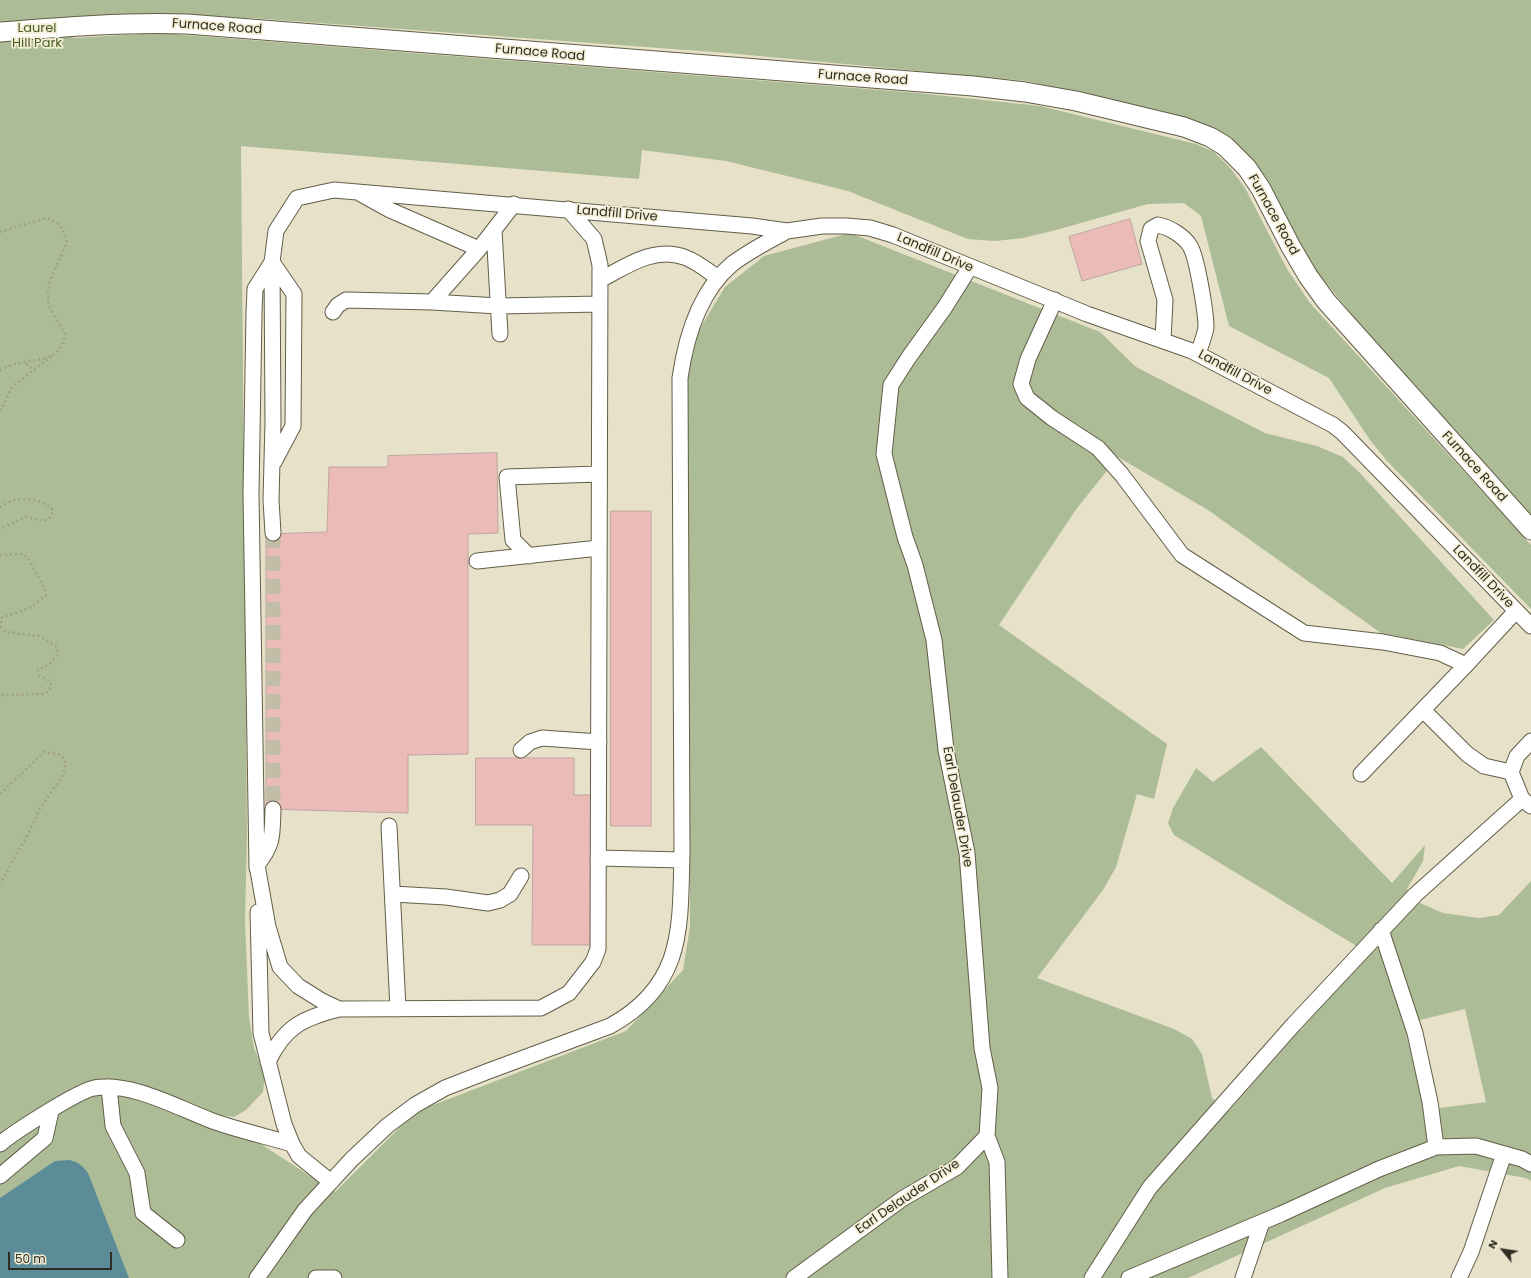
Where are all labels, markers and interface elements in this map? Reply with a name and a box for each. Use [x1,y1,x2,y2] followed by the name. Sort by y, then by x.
[172,16,262,38] street label: Furnace Road
[12,21,62,52] park label: Laurel Hill Park
[494,41,586,65] street label: Furnace Road
[818,67,908,89] street label: Furnace Road
[1244,172,1302,258] street label: Furnace Road
[576,203,658,225] street label: Landfill Drive
[894,230,976,276] street label: Landfill Drive
[1195,347,1275,399] street label: Landfill Drive
[1438,428,1510,506] street label: Furnace Road
[1449,542,1517,612] street label: Landfill Drive
[939,745,975,869] street label: Earl Delauder Drive
[853,1156,963,1238] street label: Earl Delauder Drive
[1483,1230,1523,1270] north arrow
[1484,1236,1502,1252] text: N
[10,1244,114,1270] scale bar
[15,1250,46,1267] text: 50 m

